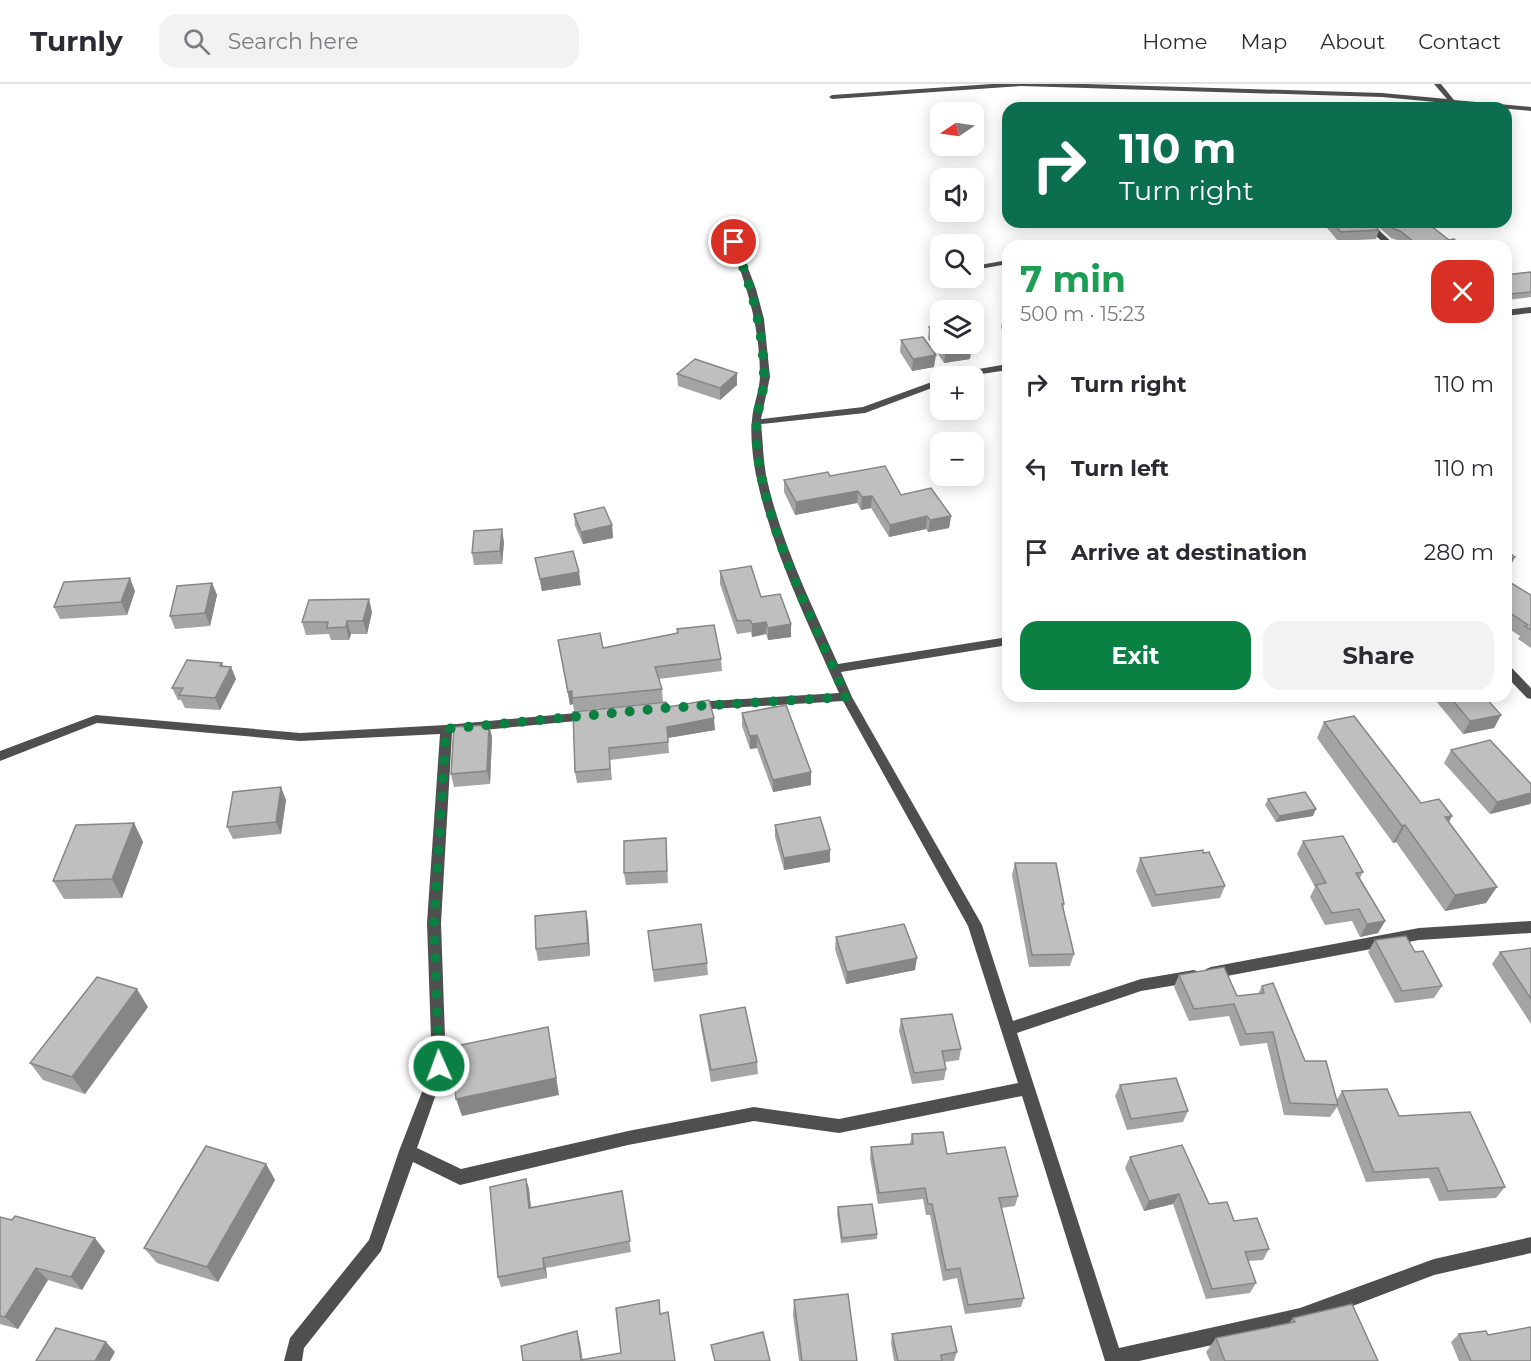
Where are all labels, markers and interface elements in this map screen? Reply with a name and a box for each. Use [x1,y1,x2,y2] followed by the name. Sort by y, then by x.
[159,14,579,68] search box
[30,24,123,58] text: Turnly
[180,25,213,58] icon: search
[228,28,359,55] text: Search here
[1142,29,1207,54] text: Home
[1240,29,1287,54] text: Map
[1320,29,1385,54] text: About
[1418,29,1501,54] text: Contact
[930,102,984,156] north arrow
[930,102,984,486] map controls
[1119,122,1236,174] text: 110 m
[1020,126,1098,204] icon: right
[930,168,984,222] button: sound
[1119,174,1254,207] text: Turn right
[708,216,759,267] pin
[717,225,750,258] icon: arrive
[930,234,984,288] button: search
[1020,257,1126,301] text: 7 min
[1431,260,1494,323] button: close
[930,300,984,354] button: layers
[1020,302,1145,326] text: 500 m · 15:23
[930,366,984,420] button: +
[1020,368,1053,401] icon: right
[1071,371,1186,398] text: Turn right
[1434,371,1494,398] text: 110 m
[930,432,984,486] button: −
[1020,452,1053,485] icon: left
[1071,455,1169,482] text: Turn left
[1434,455,1494,482] text: 110 m
[1020,536,1053,569] icon: arrive
[1071,539,1307,566] text: Arrive at destination
[1424,539,1494,566] text: 280 m
[1020,621,1251,690] button: Exit
[1263,621,1494,690] button: Share
[407,1034,471,1098] position arrow

